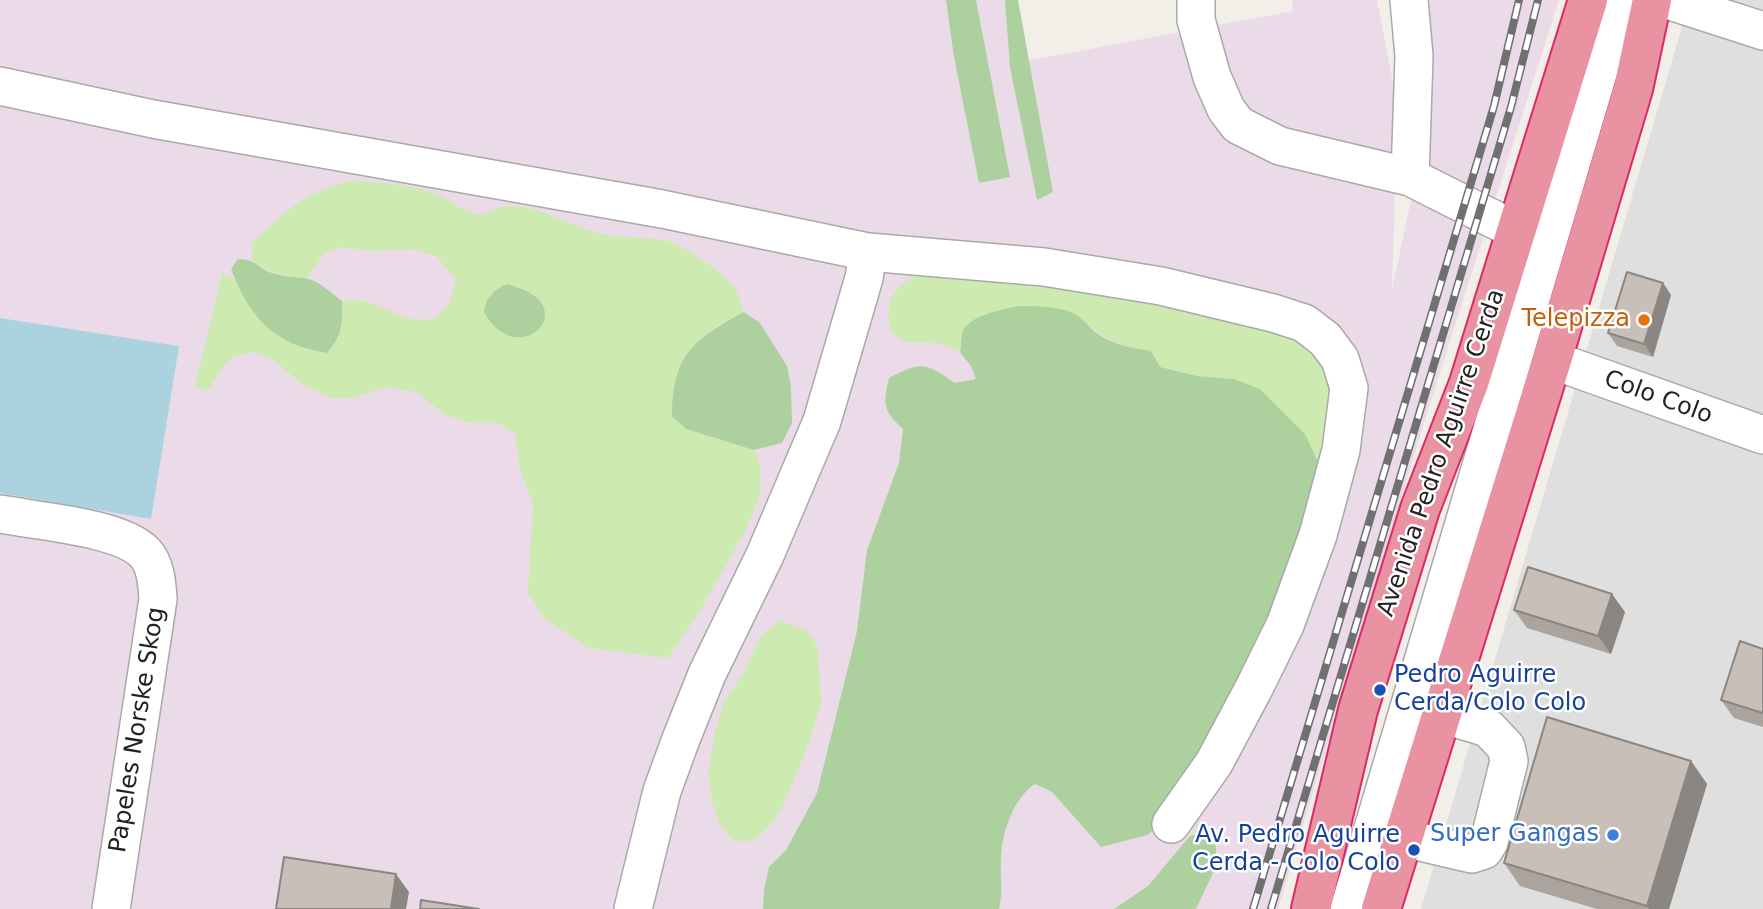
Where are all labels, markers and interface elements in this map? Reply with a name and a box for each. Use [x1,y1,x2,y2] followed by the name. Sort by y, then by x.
[1372,286,1512,620] street label: Avenida Pedro Aguirre Cerda
[1521,306,1630,334] place label: Telepizza
[1636,312,1652,328] marker: Telepizza
[1600,365,1716,431] street label: Colo Colo
[104,605,172,855] street label: Papeles Norske Skog
[1394,662,1586,718] place label: Pedro Aguirre Cerda/Colo Colo
[1372,682,1388,698] marker: Pedro Aguirre Cerda/Colo Colo
[1430,821,1599,849] place label: Super Gangas
[1192,822,1400,878] place label: Av. Pedro Aguirre Cerda - Colo Colo
[1605,827,1621,843] marker: Super Gangas
[1406,842,1422,858] marker: Av. Pedro Aguirre Cerda - Colo Colo

